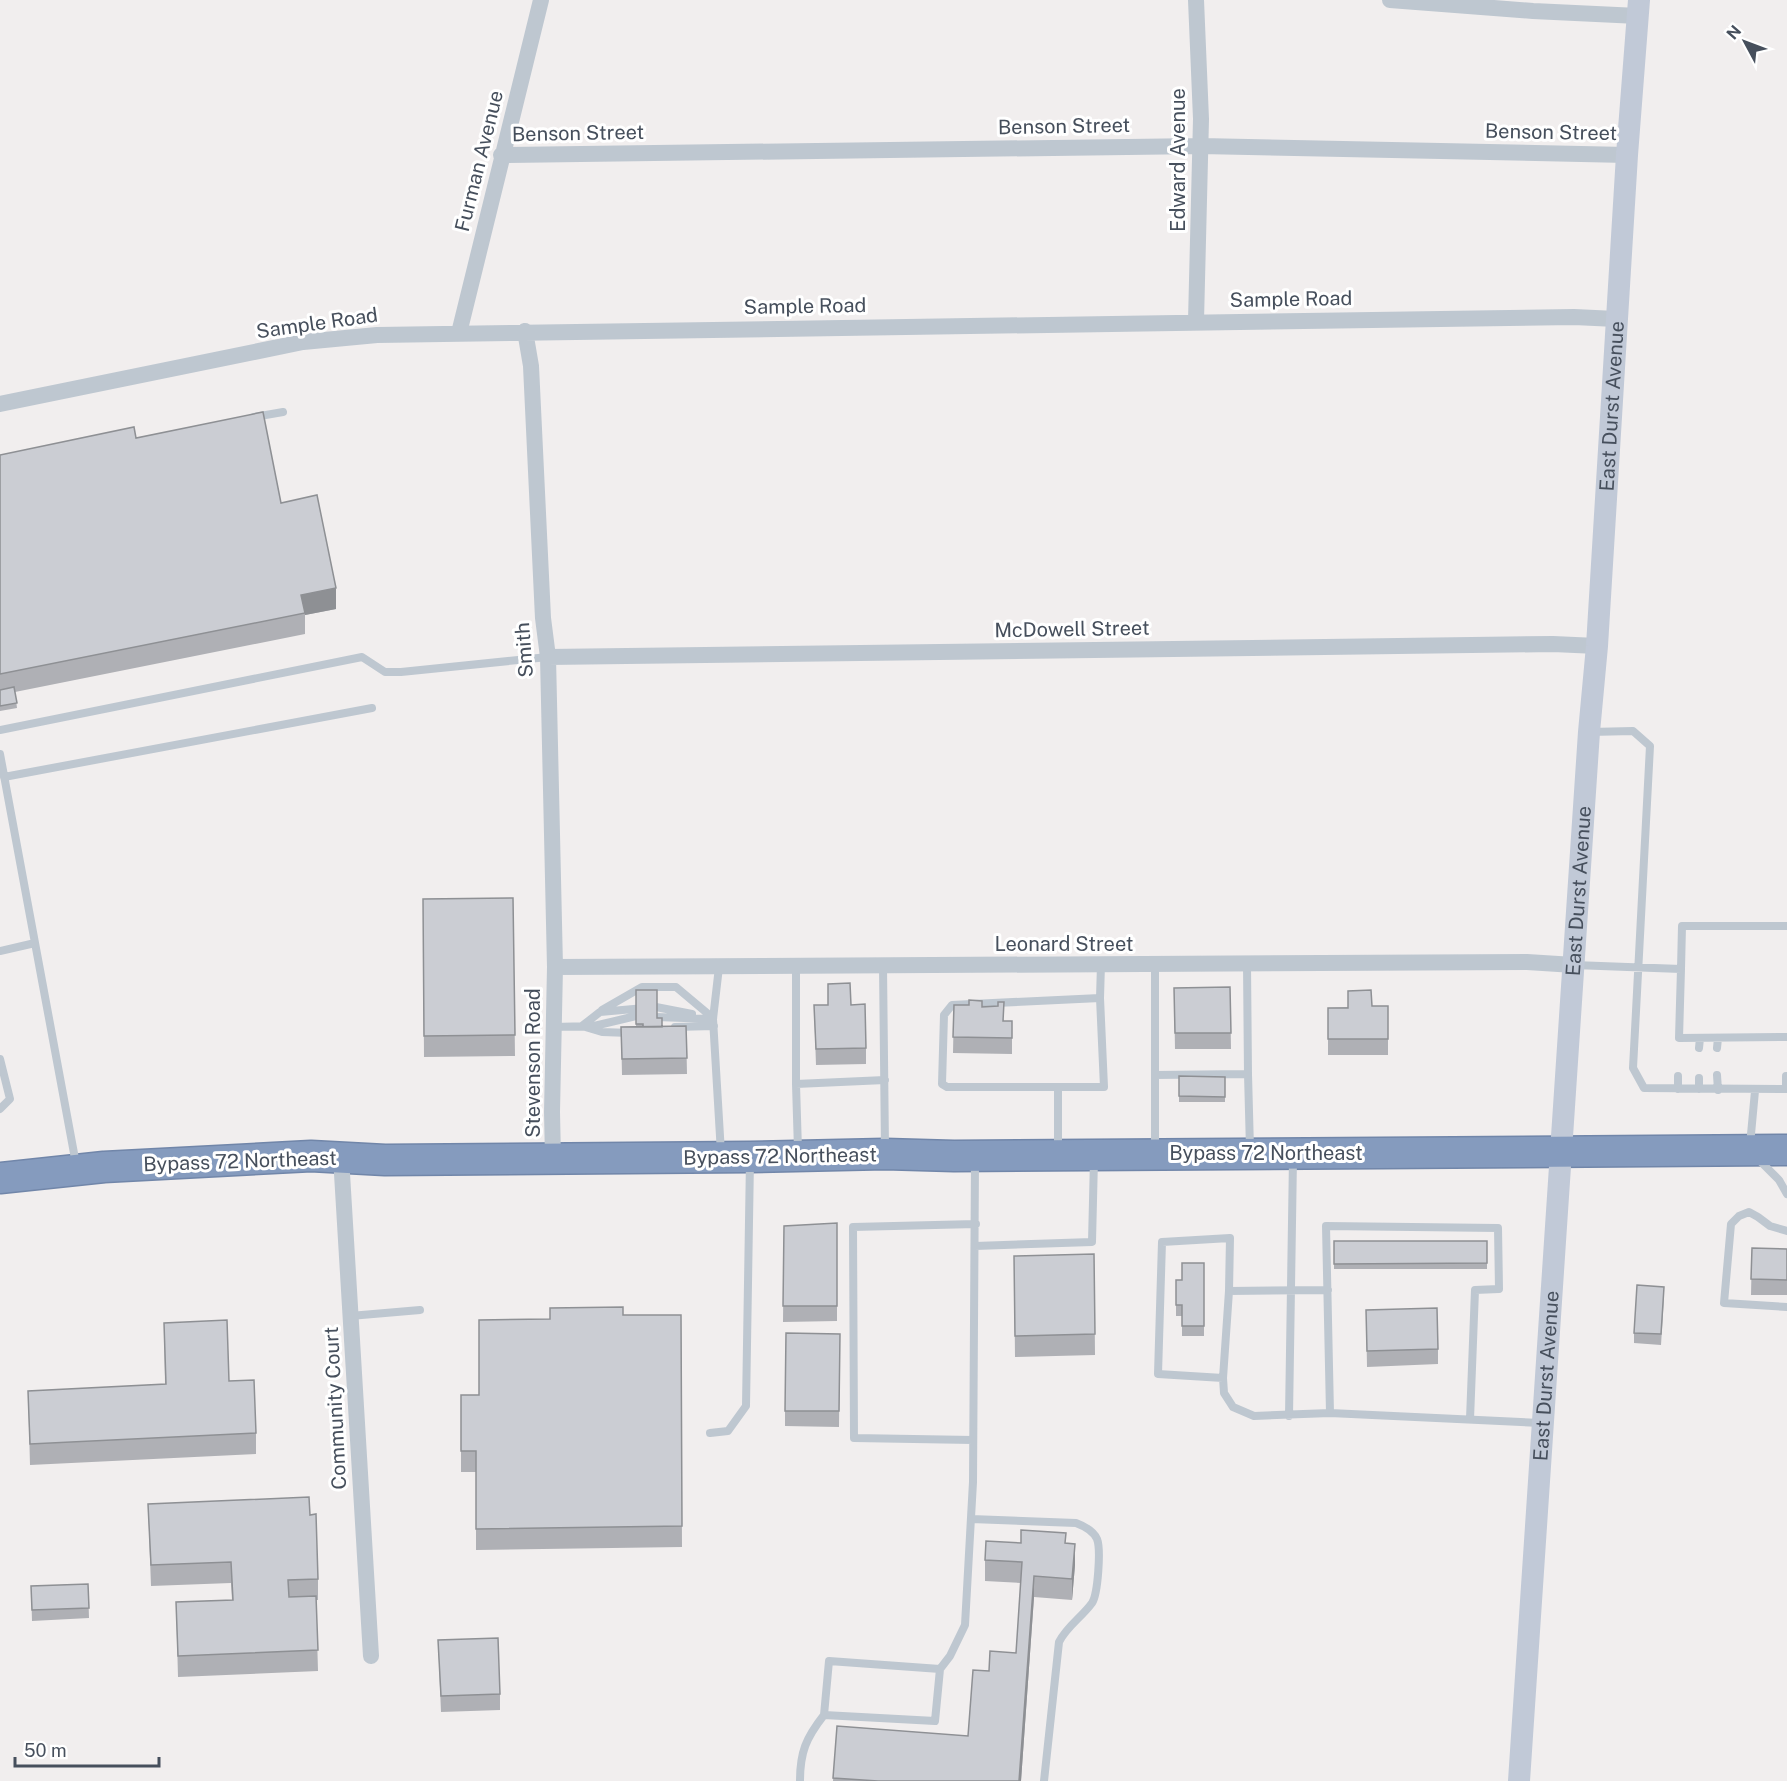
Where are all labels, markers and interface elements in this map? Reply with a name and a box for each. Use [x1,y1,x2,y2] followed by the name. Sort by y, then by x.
[1715,12,1775,72] north arrow
[1723,22,1745,43] text: N
[450,88,508,234] street label: Furman Avenue
[1166,88,1190,232] street label: Edward Avenue
[998,113,1130,139] street label: Benson Street
[1485,119,1617,145] street label: Benson Street
[512,120,644,146] street label: Benson Street
[1230,286,1352,312] street label: Sample Road
[744,293,866,319] street label: Sample Road
[255,303,379,343] street label: Sample Road
[1594,320,1629,492] street label: East Durst Avenue
[994,616,1150,642] street label: McDowell Street
[510,622,538,678] street label: Smith
[1561,805,1596,977] street label: East Durst Avenue
[994,932,1134,956] street label: Leonard Street
[521,988,545,1138] street label: Stevenson Road
[1169,1141,1363,1165] street label: Bypass 72 Northeast
[683,1142,877,1170] street label: Bypass 72 Northeast
[143,1146,337,1176] street label: Bypass 72 Northeast
[1528,1290,1564,1462] street label: East Durst Avenue
[319,1326,351,1490] street label: Community Court
[15,1730,159,1768] scale bar
[24,1740,67,1761] text: 50 m

